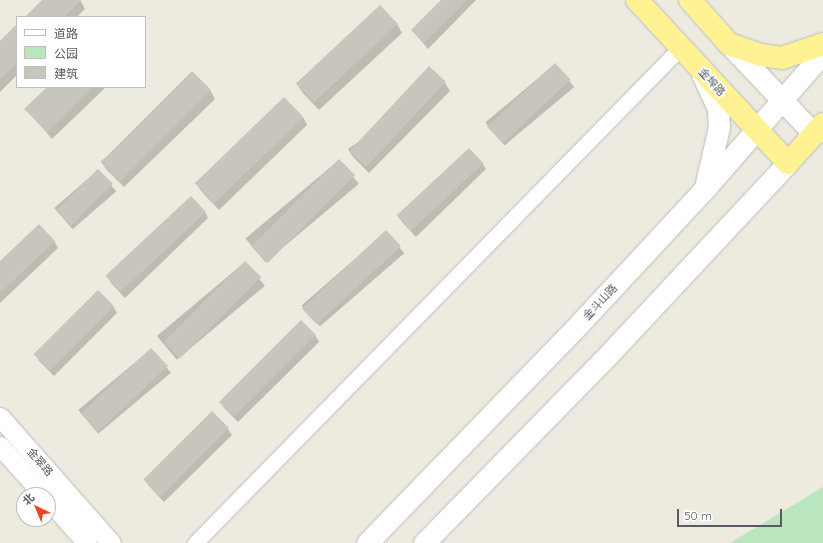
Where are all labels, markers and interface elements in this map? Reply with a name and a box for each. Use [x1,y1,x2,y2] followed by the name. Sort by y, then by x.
[16,16,146,88] legend
[54,26,78,41] text: 道路
[54,46,78,61] text: 公园
[696,65,728,99] street label: 金埠路
[54,66,78,81] text: 建筑
[580,281,620,323] street label: 金斗山路
[24,445,56,479] street label: 金翠路
[16,487,56,527] north arrow
[20,490,37,508] text: 北
[679,501,784,527] scale bar
[684,508,712,523] text: 50 m

